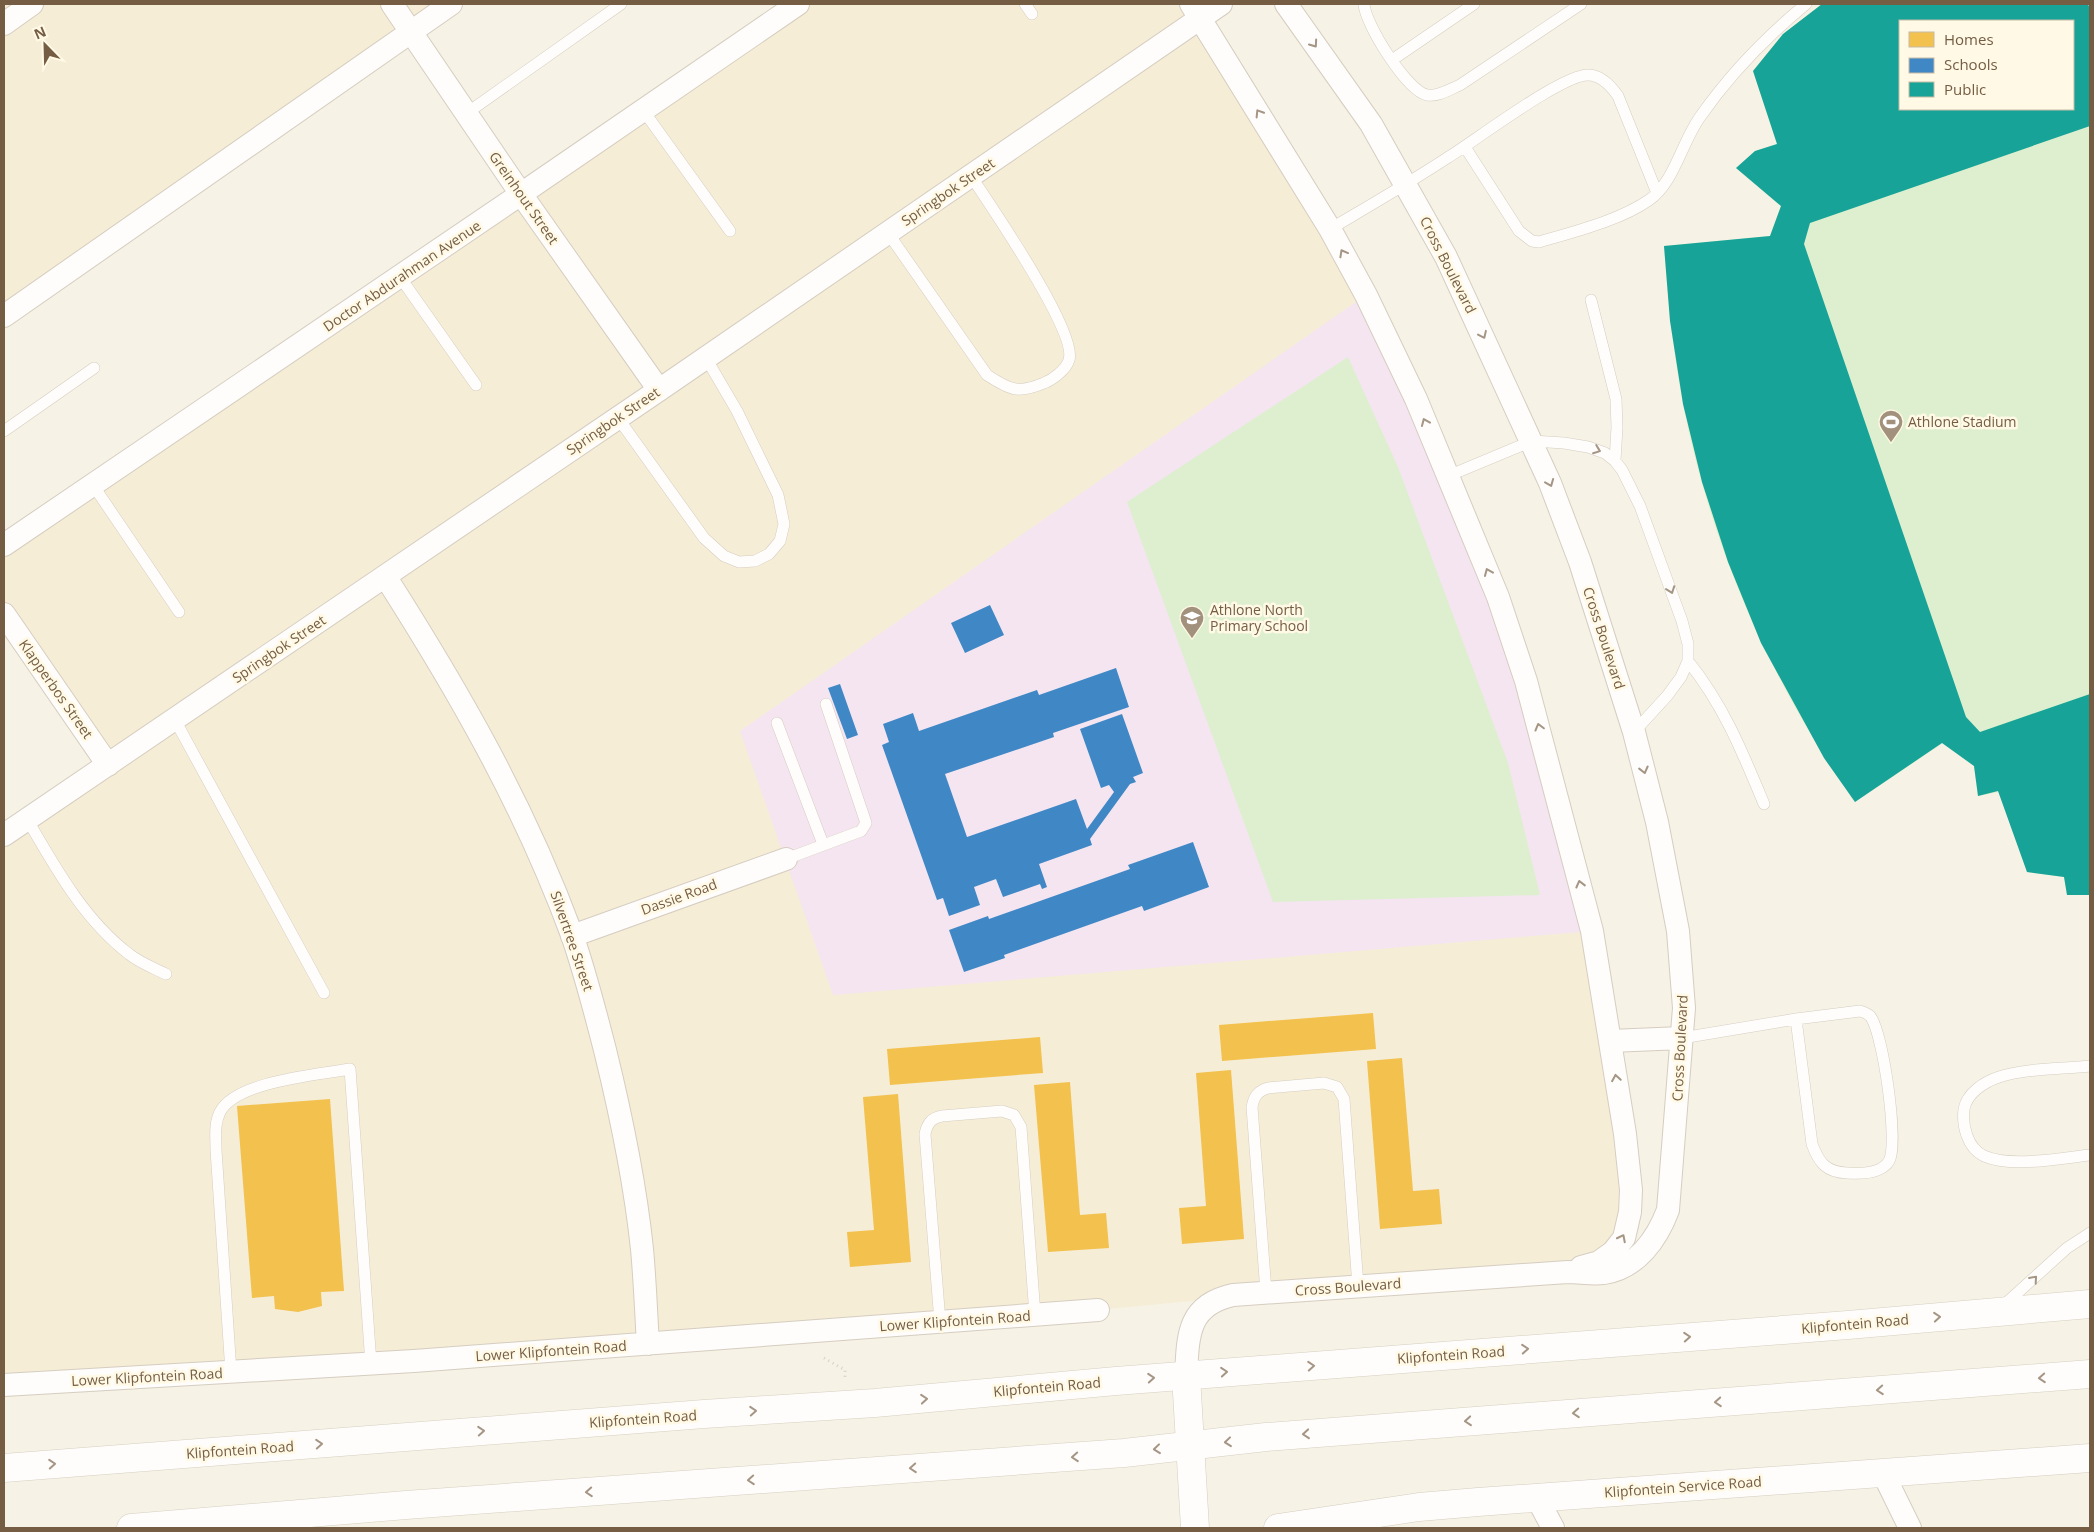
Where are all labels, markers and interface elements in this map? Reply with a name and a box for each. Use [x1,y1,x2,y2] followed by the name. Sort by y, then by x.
[20,20,70,70] north arrow
[1899,20,2074,110] legend
[31,22,49,44] text: N
[1944,29,1994,49] text: Homes
[1308,38,1317,47] one-way arrow
[1944,54,1998,74] text: Schools
[1944,79,1986,99] text: Public
[1255,110,1265,119] one-way arrow
[485,148,564,248] street label: Greinhout Street
[897,153,998,230] street label: Springbok Street
[1416,213,1481,317] street label: Cross Boulevard
[319,216,484,336] street label: Doctor Abdurahman Avenue
[1339,249,1349,258] one-way arrow
[1476,330,1487,339] one-way arrow
[562,382,663,459] street label: Springbok Street
[1878,409,1904,443] sports icon: Athlone Stadium
[1908,412,2017,431] place label: Athlone Stadium
[1421,418,1432,427] one-way arrow
[1592,444,1601,455] one-way arrow
[1543,478,1554,487] one-way arrow
[1484,568,1494,577] one-way arrow
[1579,584,1630,691] street label: Cross Boulevard
[1665,585,1675,594] one-way arrow
[1210,600,1308,635] place label: Athlone North Primary School
[1179,605,1205,639] school or university icon: Athlone North Primary School
[228,610,329,687] street label: Springbok Street
[15,635,98,742] street label: Klapperbos Street
[1534,723,1544,731] one-way arrow
[1638,766,1649,775] one-way arrow
[638,874,720,919] street label: Dassie Road
[1575,879,1586,888] one-way arrow
[546,888,598,993] street label: Silvertree Street
[1667,994,1692,1102] street label: Cross Boulevard
[1611,1073,1622,1081] one-way arrow
[1616,1234,1626,1243] one-way arrow
[1294,1273,1402,1300] street label: Cross Boulevard
[2028,1276,2036,1285] one-way arrow
[879,1306,1031,1335] street label: Lower Klipfontein Road
[1800,1309,1910,1338] street label: Klipfontein Road
[1933,1312,1941,1323] one-way arrow
[1684,1332,1692,1343] one-way arrow
[475,1336,627,1365] street label: Lower Klipfontein Road
[1396,1341,1505,1368] street label: Klipfontein Road
[1522,1344,1530,1355] one-way arrow
[1307,1360,1315,1371] one-way arrow
[71,1363,223,1390] street label: Lower Klipfontein Road
[1220,1367,1228,1378] one-way arrow
[992,1372,1102,1401] street label: Klipfontein Road
[2037,1372,2045,1383] one-way arrow
[1147,1373,1155,1384] one-way arrow
[1875,1384,1883,1395] one-way arrow
[920,1393,928,1404] one-way arrow
[1713,1396,1721,1407] one-way arrow
[588,1405,697,1432] street label: Klipfontein Road
[749,1406,757,1417] one-way arrow
[1572,1407,1580,1418] one-way arrow
[1464,1416,1472,1427] one-way arrow
[477,1426,485,1437] one-way arrow
[1302,1429,1310,1440] one-way arrow
[185,1436,294,1463] street label: Klipfontein Road
[1223,1436,1231,1447] one-way arrow
[315,1438,323,1449] one-way arrow
[1153,1443,1161,1454] one-way arrow
[1071,1451,1079,1462] one-way arrow
[49,1459,57,1470] one-way arrow
[909,1463,917,1474] one-way arrow
[1604,1472,1762,1501] street label: Klipfontein Service Road
[747,1474,755,1485] one-way arrow
[585,1486,593,1497] one-way arrow

